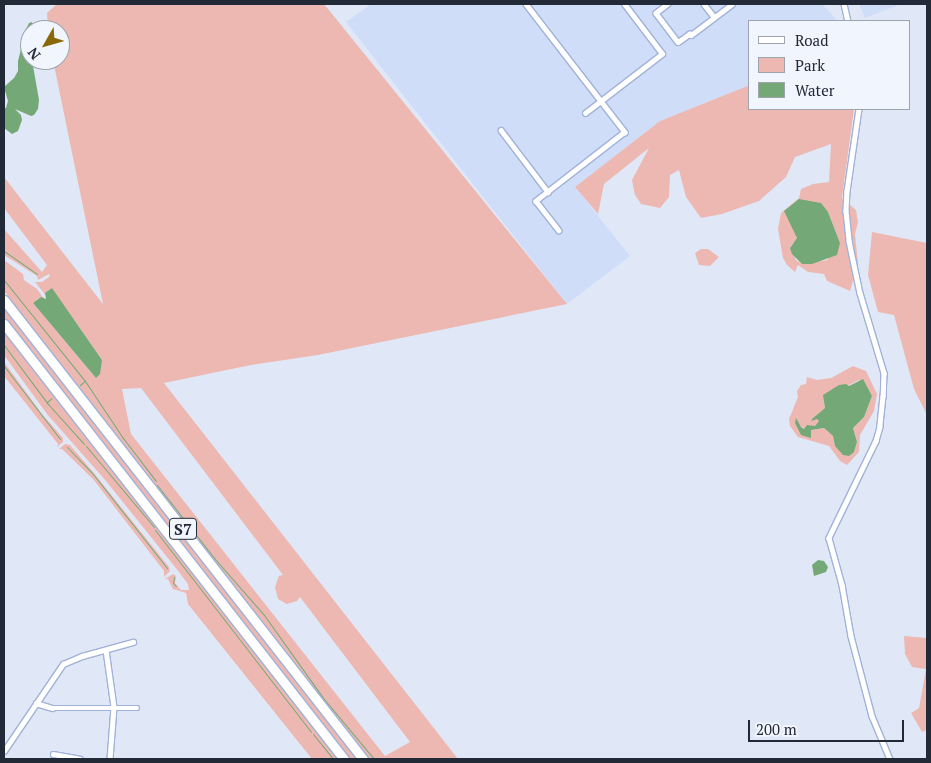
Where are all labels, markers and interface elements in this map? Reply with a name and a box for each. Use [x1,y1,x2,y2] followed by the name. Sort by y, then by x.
[20,20,70,70] north arrow
[748,20,911,110] legend
[795,30,828,50] text: Road
[23,44,44,64] text: N
[795,55,825,75] text: Park
[795,80,834,100] text: Water
[168,516,198,542] road number: S7
[751,710,907,742] scale bar
[756,719,797,739] text: 200 m

